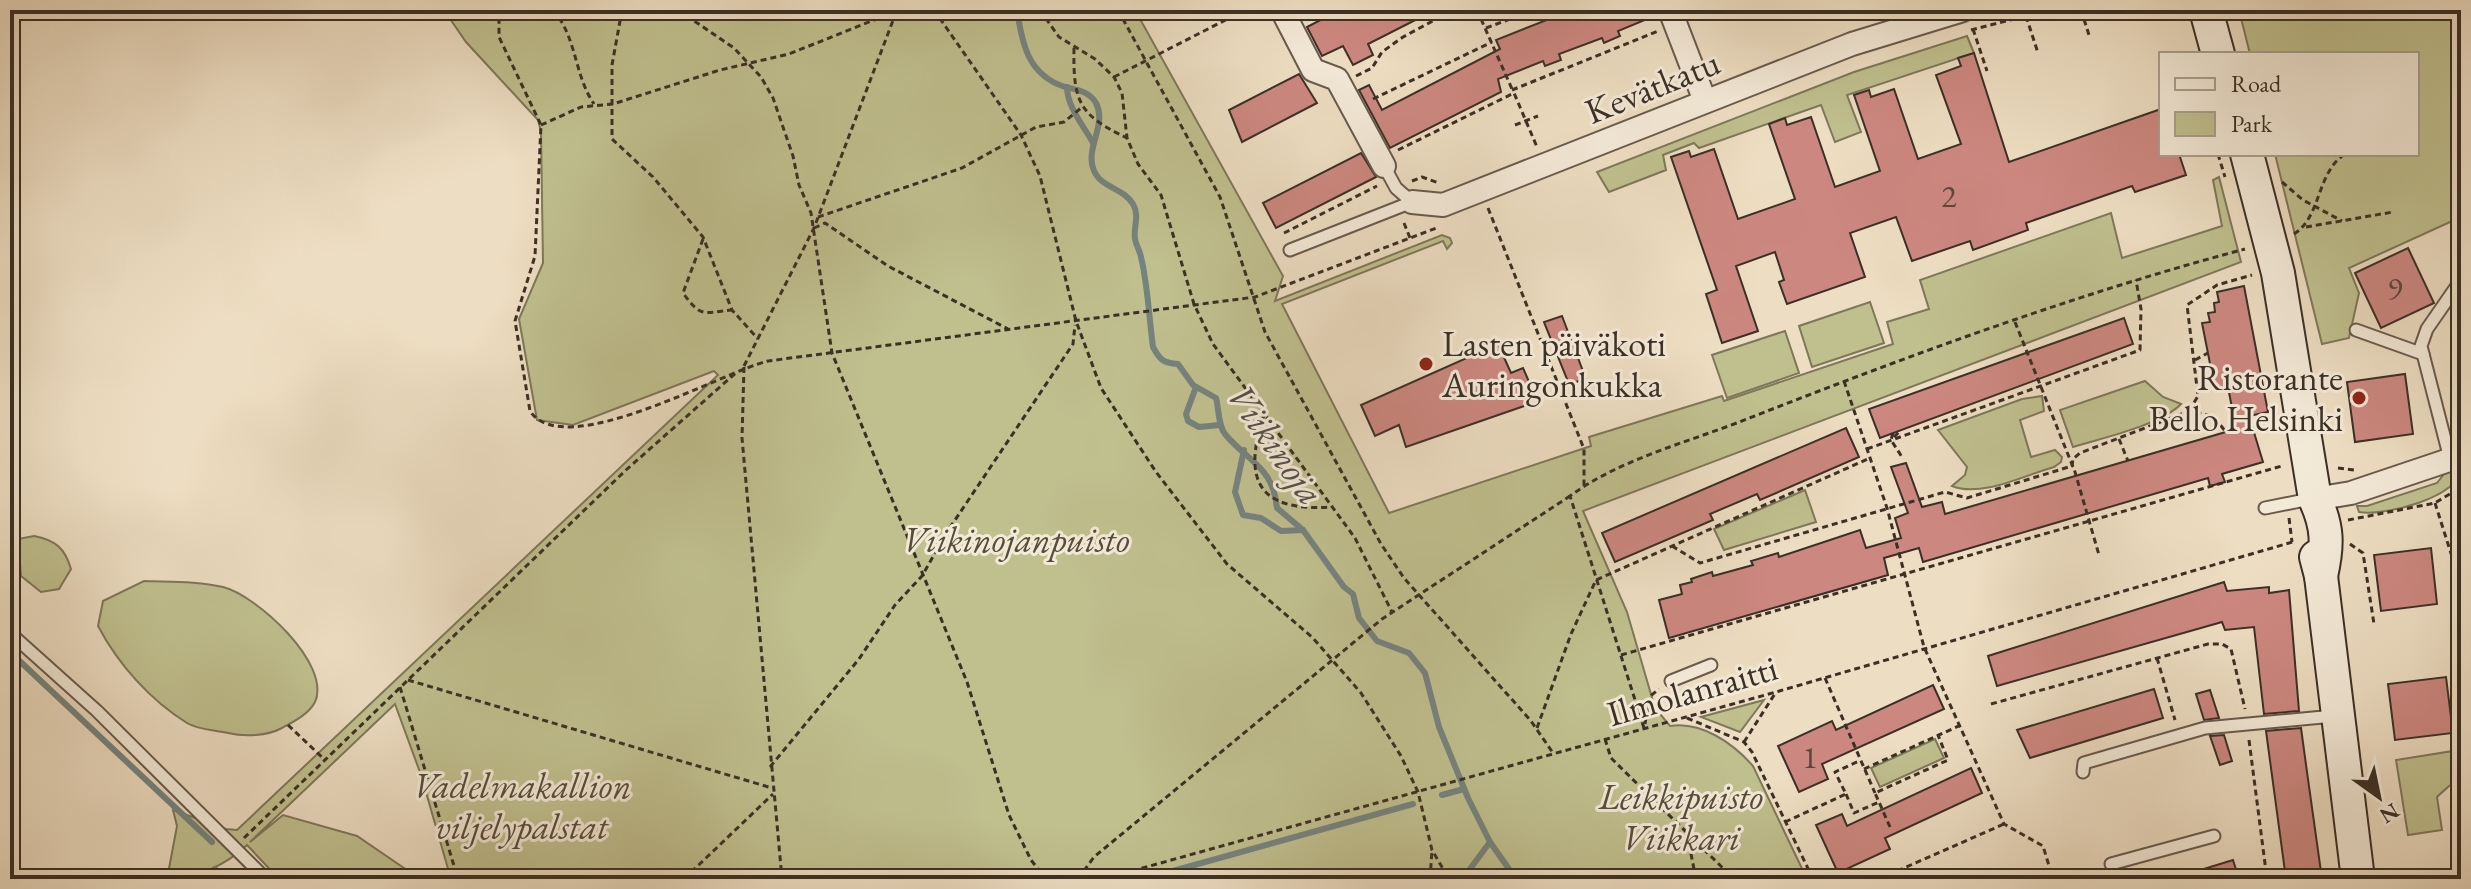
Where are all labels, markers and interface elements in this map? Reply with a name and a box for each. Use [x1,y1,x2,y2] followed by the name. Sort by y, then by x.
[1578,38,1726,135] street label: Kevätkatu
[2159,52,2419,156] legend
[2231,68,2282,99] text: Road
[2231,108,2273,139] text: Park
[1941,175,1957,217] house number: 2
[2387,267,2403,309] house number: 9
[1441,320,1666,408] place label: Lasten päiväkoti Auringonkukka
[2149,354,2343,442] place label: Ristorante Bello Helsinki
[1417,355,1435,373] marker: Lasten päiväkoti Auringonkukka
[1217,373,1336,514] water label: Viikinoja
[2350,389,2368,407] marker: Ristorante Bello Helsinki
[902,516,1130,563] park label: Viikinojanpuisto
[1602,644,1783,737] street label: Ilmolanraitti
[1802,736,1818,778] house number: 1
[2339,757,2419,837] north arrow
[413,762,631,850] park label: Vadelmakallion viljelypalstat
[1598,773,1764,861] park label: Leikkipuisto Viikkari
[2374,796,2405,830] text: N

